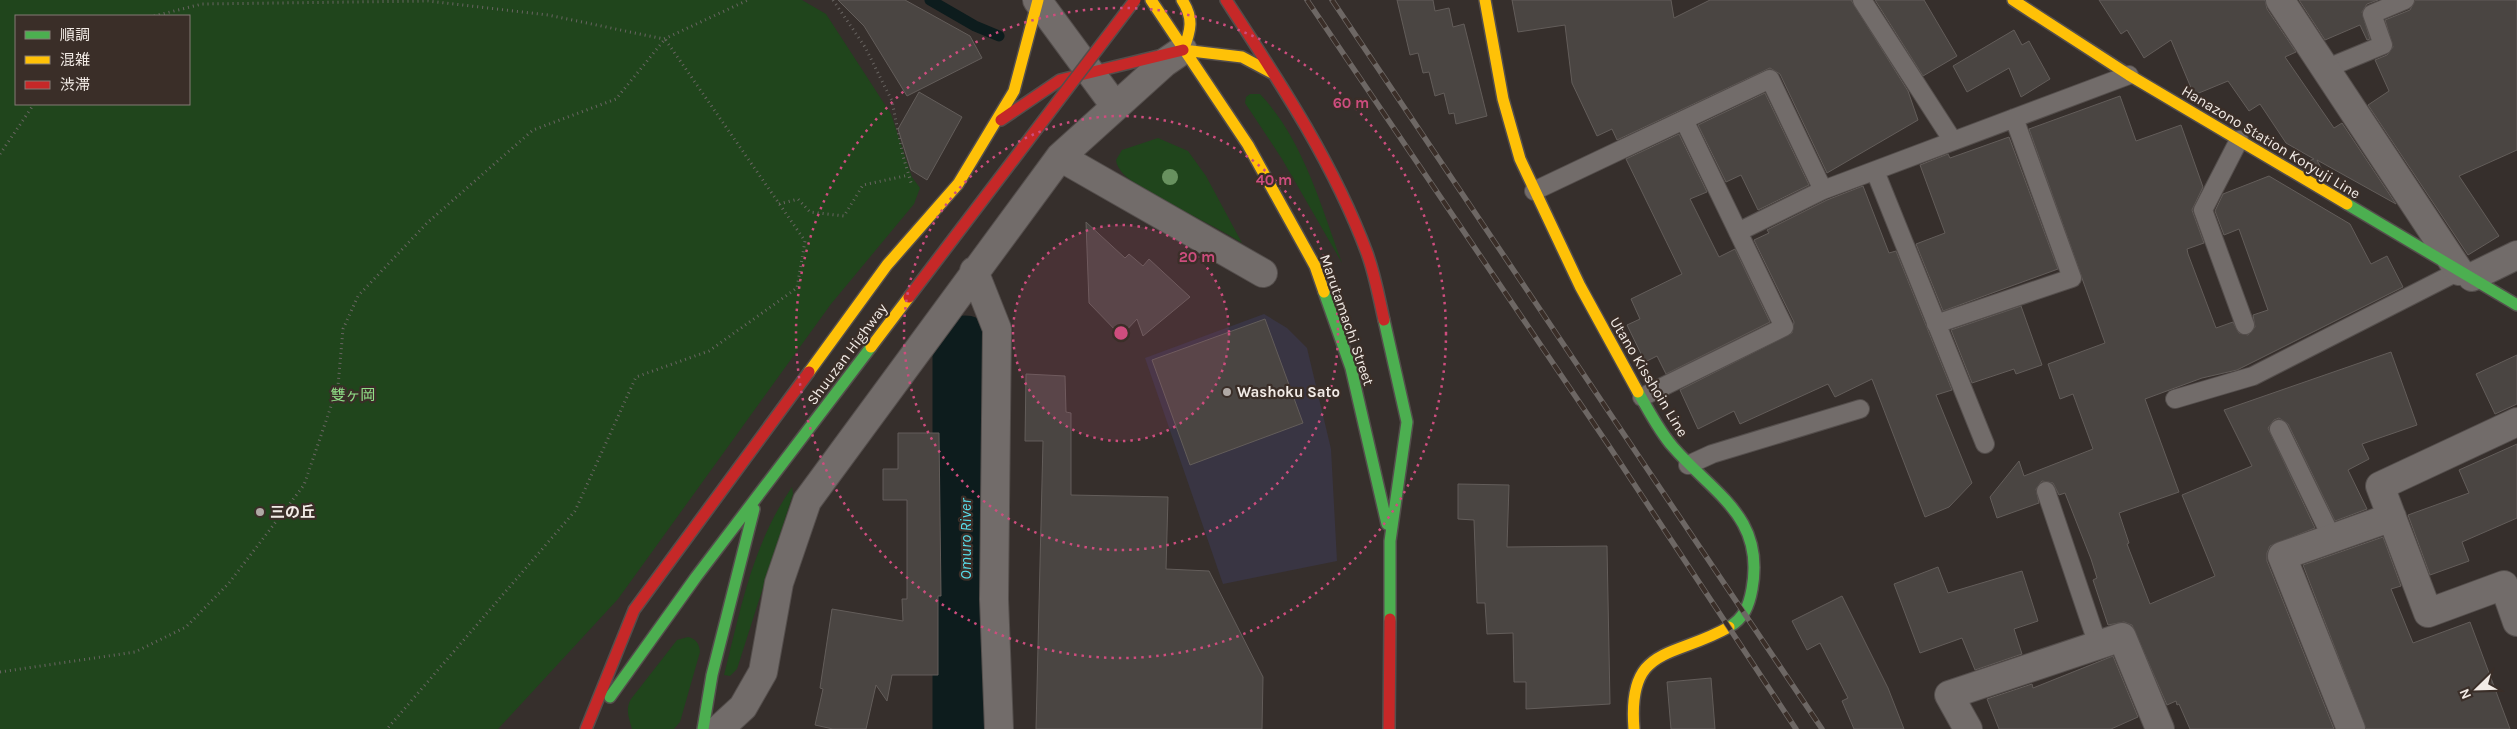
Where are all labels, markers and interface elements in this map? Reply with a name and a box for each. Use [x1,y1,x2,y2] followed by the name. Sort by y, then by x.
[15,15,190,105] legend
[60,26,90,44] text: 順調
[60,51,90,69] text: 混雑
[60,76,90,94] text: 渋滞
[2178,81,2364,203] street label: Hanazono Station Koryuji Line
[1333,94,1369,112] text: 60 m
[1256,171,1292,189] text: 40 m
[1179,248,1215,266] text: 20 m
[1316,252,1378,388] street label: Marutamachi Street
[803,300,891,408] street label: Shuuzan Highway
[1606,314,1692,440] street label: Utano Kisshoin Line
[1112,324,1130,342] centre of rings
[1237,383,1340,401] place label: Washoku Sato
[330,386,376,404] park label: 雙ヶ岡
[1221,386,1233,398] marker: Washoku Sato
[956,498,975,580] water label: Omuro River
[270,503,315,521] place label: 三の丘
[254,506,266,518] marker: 三の丘
[2452,664,2502,714] north arrow
[2456,686,2475,702] text: N

